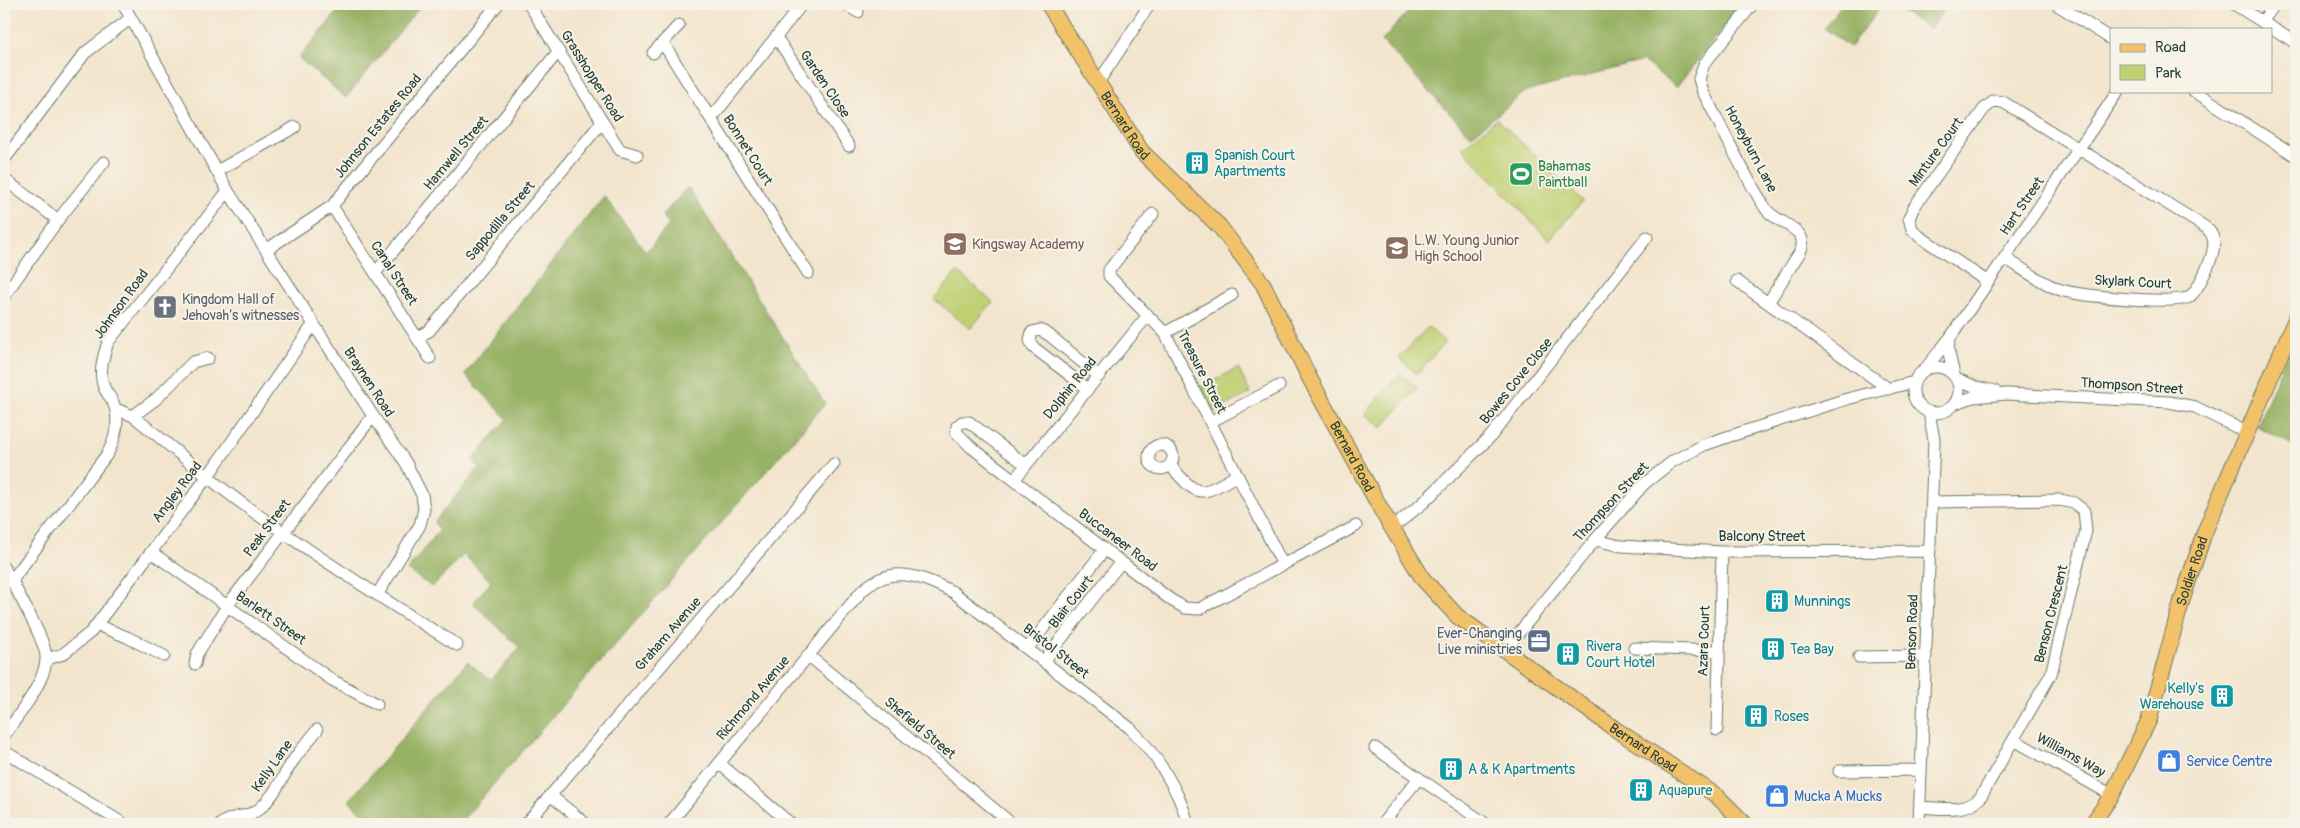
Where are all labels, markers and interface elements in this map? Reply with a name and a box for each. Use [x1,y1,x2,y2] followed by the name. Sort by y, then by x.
[557,27,627,125] street label: Grasshopper Road
[2110,28,2272,92] legend
[2155,38,2186,57] text: Road
[796,47,854,121] street label: Garden Close
[2155,64,2182,83] text: Park
[331,70,425,182] street label: Johnson Estates Road
[1097,88,1154,164] street label: Bernard Road
[1721,103,1781,195] street label: Honeyburn Lane
[719,111,777,189] street label: Bonnet Court
[420,112,492,194] street label: Hamwell Street
[1905,114,1967,190] street label: Minture Court
[1214,147,1295,180] place label: Spanish Court Apartments
[1184,150,1210,176] building icon: Spanish Court Apartments
[1538,158,1591,191] place label: Bahamas Paintball
[1508,161,1534,187] sports icon: Bahamas Paintball
[1996,173,2048,239] street label: Hart Street
[462,177,539,264] street label: Sappodilla Street
[942,231,968,257] school or university icon: Kingsway Academy
[1414,232,1519,265] place label: L.W. Young Junior High School
[1384,235,1410,261] school or university icon: L.W. Young Junior High School
[972,236,1084,253] place label: Kingsway Academy
[367,238,421,309] street label: Canal Street
[90,266,152,342] street label: Johnson Road
[2094,271,2173,293] street label: Skylark Court
[182,291,300,324] place label: Kingdom Hall of Jehovah’s witnesses
[152,294,178,320] church icon: Kingdom Hall of Jehovah’s witnesses
[1174,328,1230,417] street label: Treasure Street
[1476,334,1556,428] street label: Bowes Cove Close
[340,344,398,420] street label: Braynen Road
[1040,353,1100,423] street label: Dolphin Road
[2080,374,2184,398] street label: Thompson Street
[1326,418,1378,495] street label: Bernard Road
[148,458,206,526] street label: Angley Road
[1570,458,1653,545] street label: Thompson Street
[240,495,294,560] street label: Peak Street
[1075,505,1161,575] street label: Buccaneer Road
[1719,528,1806,545] street label: Balcony Street
[2172,534,2211,608] street label: Soldier Road
[2031,563,2071,665] street label: Benson Crescent
[1045,572,1097,632] street label: Blair Court
[233,588,310,649] street label: Barlett Street
[1764,588,1790,614] building icon: Munnings
[631,593,705,674] street label: Graham Avenue
[1794,593,1851,610] place label: Munnings
[1902,594,1922,670] street label: Benson Road
[1694,605,1714,677] street label: Azara Court
[1020,620,1093,682] street label: Bristol Street
[1437,625,1523,658] place label: Ever-Changing Live ministries
[1526,628,1552,654] office icon: Ever-Changing Live ministries
[1760,636,1786,662] building icon: Tea Bay
[1586,638,1655,671] place label: Rivera Court Hotel
[1555,641,1581,667] building icon: Rivera Court Hotel
[1790,641,1834,658] place label: Tea Bay
[713,652,793,744] street label: Richmond Avenue
[2140,680,2205,713] place label: Kelly's Warehouse
[2209,683,2235,709] building icon: Kelly's Warehouse
[881,693,959,763] street label: Shefield Street
[1743,703,1769,729] building icon: Roses
[1774,708,1810,725] place label: Roses
[1606,719,1681,776] street label: Bernard Road
[2034,729,2108,781] street label: Williams Way
[248,737,296,795] street label: Kelly Lane
[2156,748,2182,774] shop icon: Service Centre
[2186,753,2272,770] place label: Service Centre
[1438,756,1464,782] building icon: A & K Apartments
[1468,761,1576,778] place label: A & K Apartments
[1628,777,1654,803] building icon: Aquapure
[1658,782,1713,799] place label: Aquapure
[1764,783,1790,809] shop icon: Mucka A Mucks
[1794,788,1883,805] place label: Mucka A Mucks

